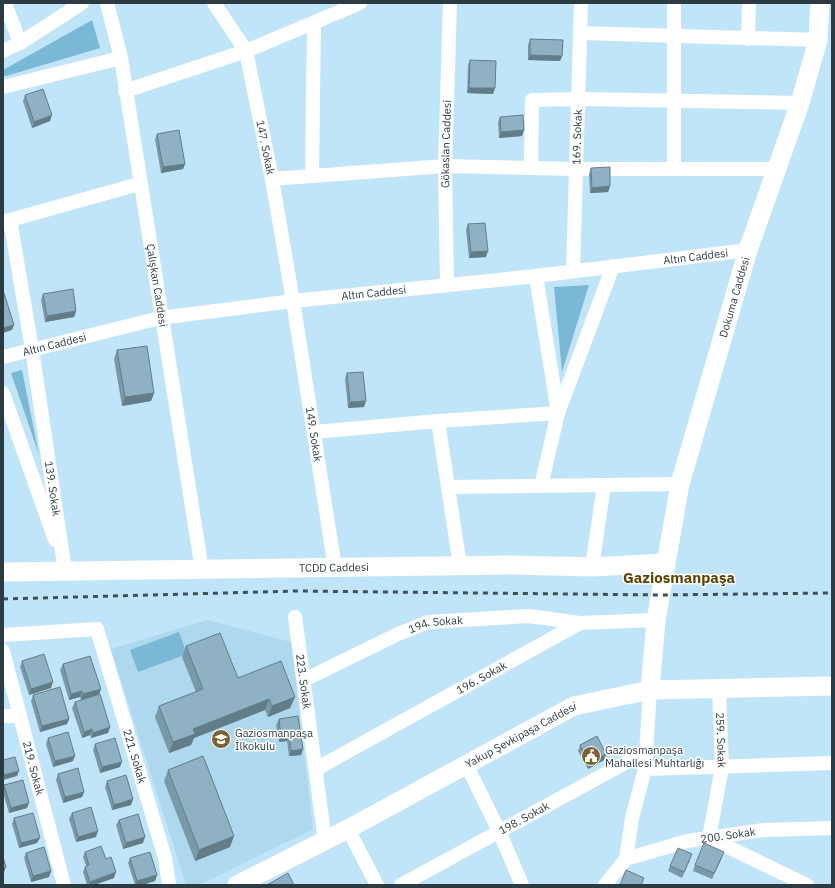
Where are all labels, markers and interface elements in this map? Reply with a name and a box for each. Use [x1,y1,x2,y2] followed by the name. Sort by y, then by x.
[438,100,454,188] street label: Gökaslan Caddesi
[569,109,585,165] street label: 169. Sokak
[253,119,278,176] street label: 147. Sokak
[144,243,170,328] street label: Çalışkan Caddesi
[662,246,729,267] street label: Altın Caddesi
[716,255,753,339] street label: Dokuma Caddesi
[341,282,407,303] street label: Altın Caddesi
[21,330,88,359] street label: Altın Caddesi
[303,406,325,463] street label: 149. Sokak
[42,460,64,517] street label: 139. Sokak
[299,560,369,575] street label: TCDD Caddesi
[623,568,735,587] district label: Gaziosmanpaşa
[406,613,463,636] street label: 194. Sokak
[293,653,314,710] street label: 223. Sokak
[454,658,509,697] street label: 196. Sokak
[463,699,577,771] street label: Yakup Şevkipaşa Caddesi
[713,712,729,768] street label: 259. Sokak
[235,726,313,753] place label: Gaziosmanpaşa İlkokulu
[120,728,149,785] street label: 221. Sokak
[210,728,232,750] school or university icon: Gaziosmanpaşa İlkokulu
[20,739,47,797] street label: 219. Sokak
[605,743,704,770] place label: Gaziosmanpaşa Mahallesi Muhtarlığı
[580,745,602,767] public building icon: Gaziosmanpaşa Mahallesi Muhtarlığı
[496,799,552,837] street label: 198. Sokak
[700,824,757,846] street label: 200. Sokak

